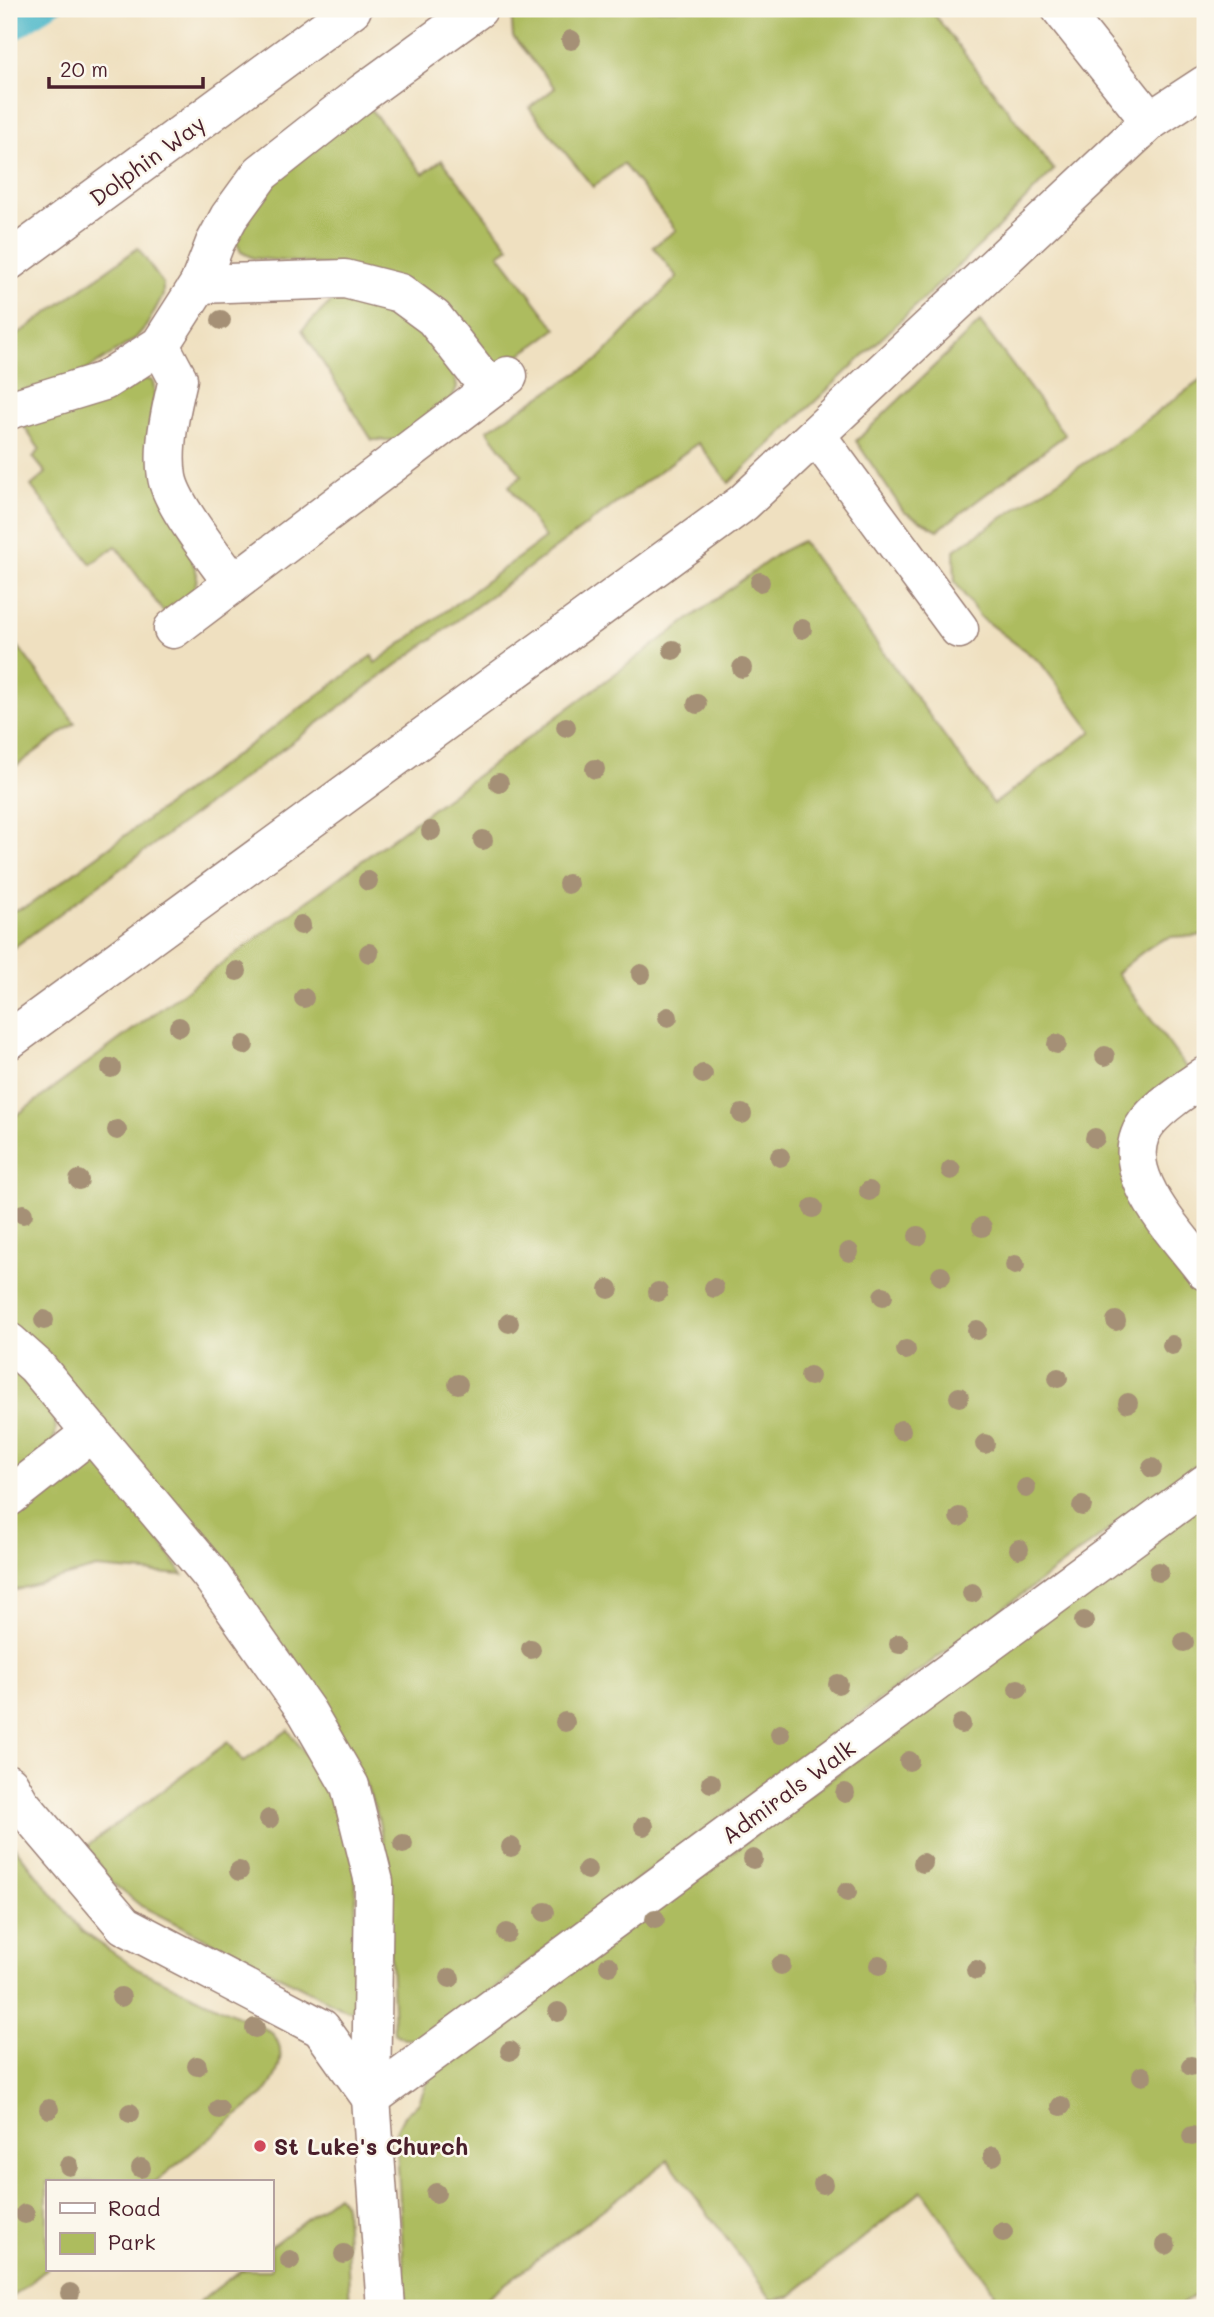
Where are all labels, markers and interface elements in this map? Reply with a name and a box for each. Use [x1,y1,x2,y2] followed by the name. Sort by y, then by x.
[49,46,203,90] scale bar
[60,55,108,82] text: 20 m
[83,108,211,212] street label: Dolphin Way
[715,1732,861,1850] street label: Admirals Walk
[274,2131,468,2161] place label: St Luke's Church
[252,2138,268,2154] marker: St Luke's Church
[46,2180,273,2272] legend
[108,2194,160,2221] text: Road
[108,2228,156,2255] text: Park

